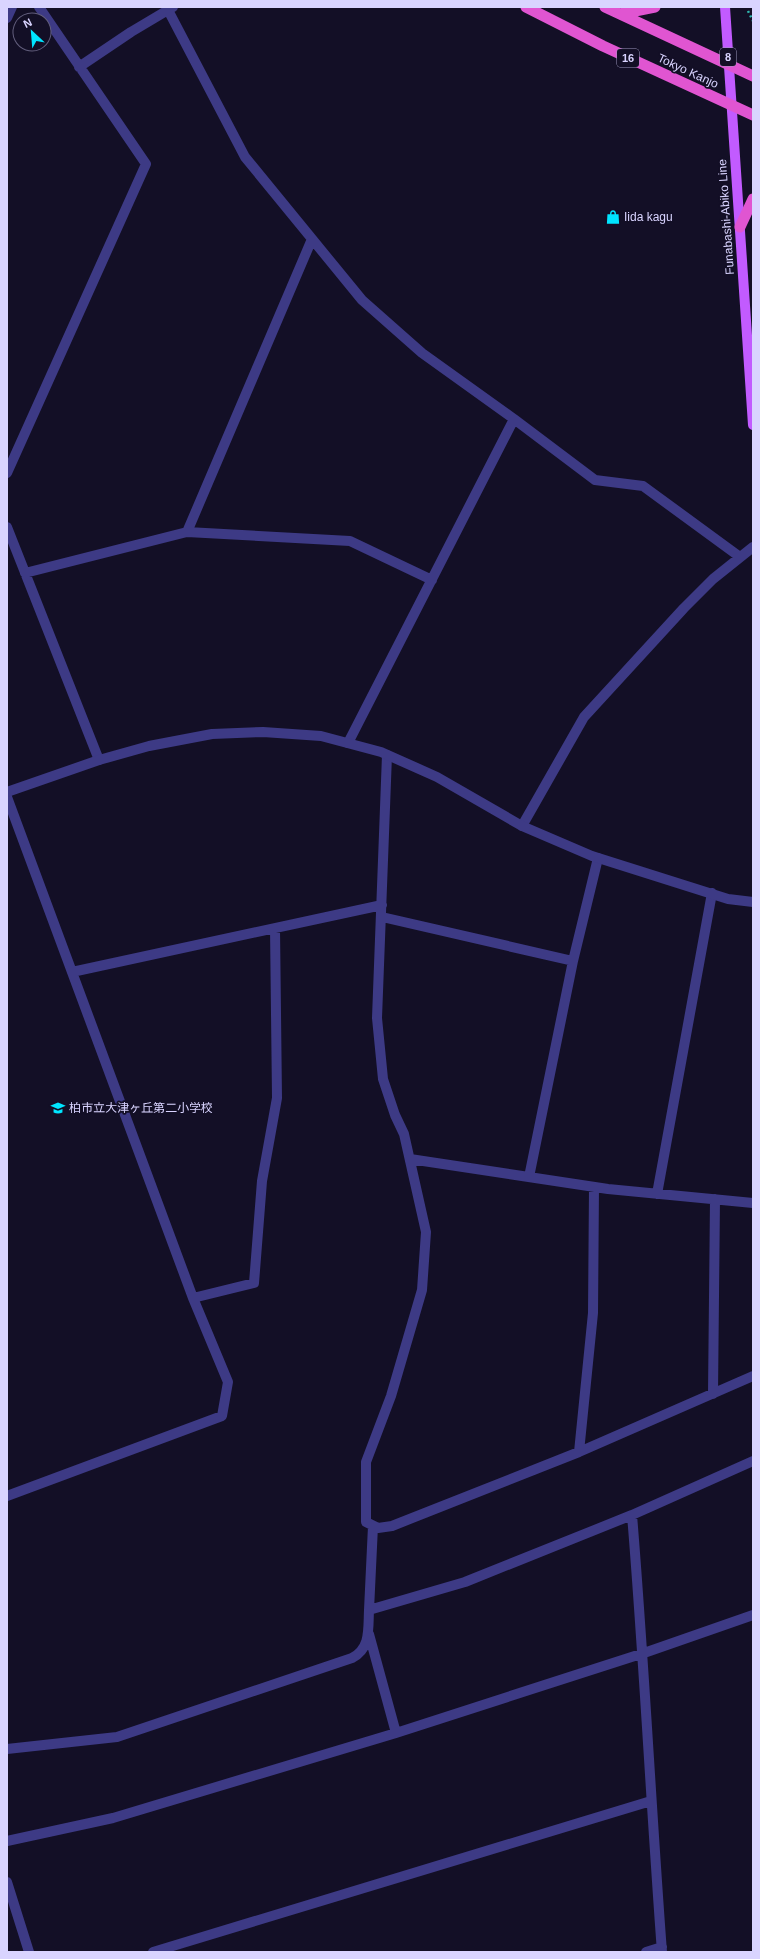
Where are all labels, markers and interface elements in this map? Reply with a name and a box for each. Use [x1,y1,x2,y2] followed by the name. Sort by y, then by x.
[12,12,52,52] north arrow
[21,16,34,30] text: N
[720,48,736,66] road number: 8
[617,49,639,67] road number: 16
[655,51,721,91] street label: Tokyo Kanjo
[715,158,737,275] street label: Funabashi-Abiko Line
[605,209,621,225] shop icon: Iida kagu
[624,210,673,224] place label: Iida kagu
[50,1100,66,1116] school or university icon: 柏市立大津ヶ丘第二小学校
[69,1101,213,1115] place label: 柏市立大津ヶ丘第二小学校

